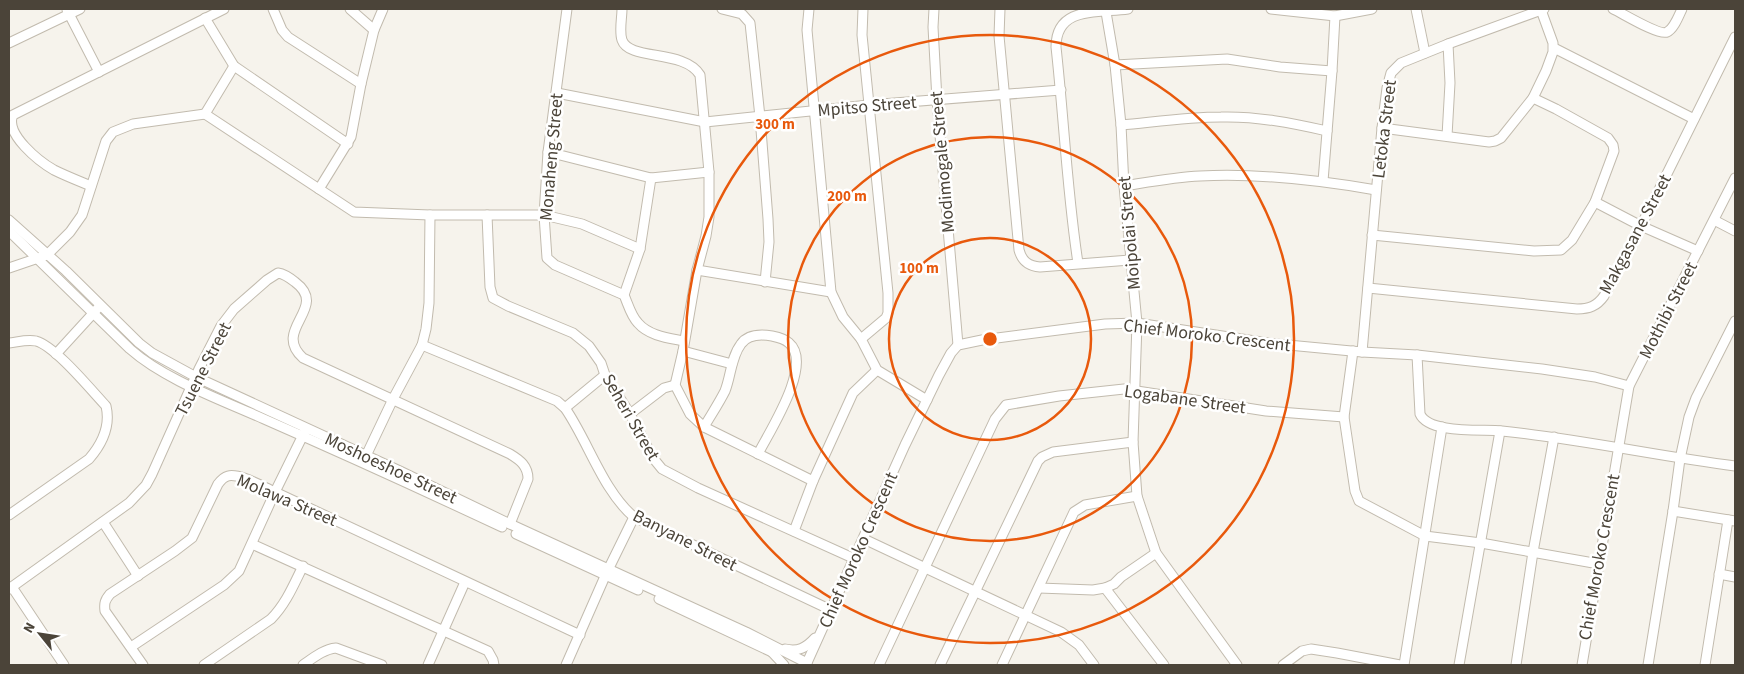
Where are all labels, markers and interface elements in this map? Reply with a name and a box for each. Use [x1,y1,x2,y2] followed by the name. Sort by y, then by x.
[1366,78,1403,180] street label: Letoka Street
[816,90,918,123] street label: Mpitso Street
[924,90,961,234] street label: Modimogale Street
[533,92,570,222] street label: Monaheng Street
[755,114,795,135] text: 300 m
[1593,170,1678,299] street label: Makgasane Street
[1112,175,1147,291] street label: Moipolai Street
[827,186,867,207] text: 200 m
[1633,257,1704,363] street label: Mothibi Street
[899,258,939,279] text: 100 m
[1122,313,1292,358] street label: Chief Moroko Crescent
[169,318,238,420] street label: Tsuene Street
[981,330,999,348] centre of rings
[596,369,666,465] street label: Seheri Street
[1123,379,1247,420] street label: Logabane Street
[320,427,461,510] street label: Moshoeshoe Street
[233,468,341,533] street label: Molawa Street
[813,468,904,632] street label: Chief Moroko Crescent
[1573,472,1626,642] street label: Chief Moroko Crescent
[628,503,741,577] street label: Banyane Street
[15,609,65,659] north arrow
[19,619,41,637] text: N

